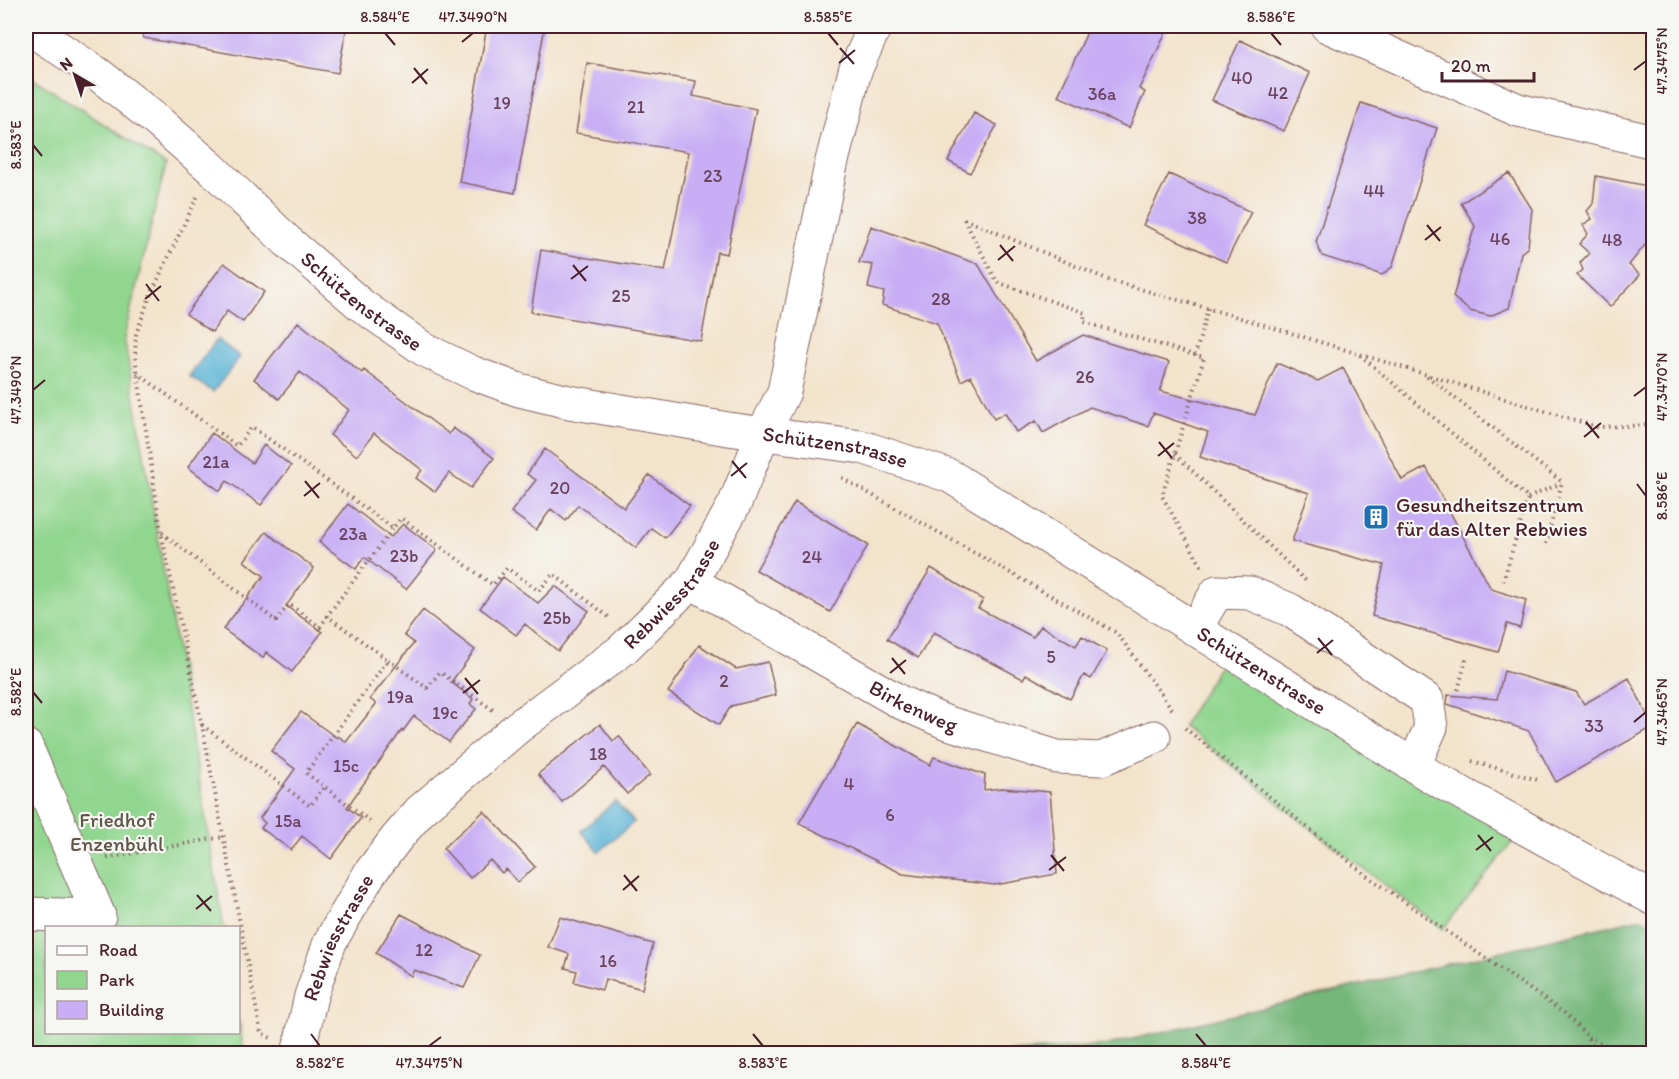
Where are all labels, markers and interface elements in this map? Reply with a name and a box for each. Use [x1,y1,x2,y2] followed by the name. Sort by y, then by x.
[360,8,410,26] text: 8.584°E
[439,8,507,26] text: 47.3490°N
[804,8,852,26] text: 8.585°E
[1247,8,1295,26] text: 8.586°E
[1653,27,1671,95] text: 47.3475°N
[45,45,105,105] north arrow
[1442,45,1534,83] scale bar
[56,53,76,75] text: N
[1451,55,1491,77] text: 20 m
[1231,67,1253,89] house number: 40
[1268,82,1289,104] house number: 42
[1088,83,1117,105] house number: 36a
[493,92,511,114] house number: 19
[627,96,645,118] house number: 21
[7,121,25,169] text: 8.583°E
[703,165,723,187] house number: 23
[1363,180,1385,202] house number: 44
[1187,207,1207,229] house number: 38
[1490,228,1510,250] house number: 46
[1602,229,1622,251] house number: 48
[296,246,427,356] street label: Schützenstrasse
[612,285,630,307] house number: 25
[931,288,951,310] house number: 28
[1653,353,1671,421] text: 47.3470°N
[7,356,25,424] text: 47.3490°N
[1076,366,1095,388] house number: 26
[761,421,911,473] street label: Schützenstrasse
[202,451,230,473] house number: 21a
[1653,472,1671,520] text: 8.586°E
[550,477,570,499] house number: 20
[1396,492,1588,541] place label: Gesundheitszentrum für das Alter Rebwies
[1361,502,1391,532] building icon: Gesundheitszentrum für das Alter Rebwies
[339,523,368,545] house number: 23a
[617,534,725,654] street label: Rebwiesstrasse
[390,545,418,567] house number: 23b
[802,546,822,568] house number: 24
[543,607,571,629] house number: 25b
[1193,620,1331,720] street label: Schützenstrasse
[1046,646,1056,668] house number: 5
[7,668,25,716] text: 8.582°E
[719,670,729,692] house number: 2
[865,674,961,737] street label: Birkenweg
[1653,678,1671,746] text: 47.3465°N
[386,686,414,708] house number: 19a
[432,702,458,724] house number: 19c
[1584,715,1604,737] house number: 33
[589,743,607,765] house number: 18
[333,755,359,777] house number: 15c
[844,773,855,795] house number: 4
[885,804,895,826] house number: 6
[70,807,164,856] park label: Friedhof Enzenbühl
[274,810,302,832] house number: 15a
[297,869,379,1004] street label: Rebwiesstrasse
[45,926,240,1034] legend
[99,939,138,961] text: Road
[415,939,433,961] house number: 12
[599,950,617,972] house number: 16
[99,969,134,991] text: Park
[99,999,165,1021] text: Building
[296,1054,344,1072] text: 8.582°E
[395,1054,463,1072] text: 47.3475°N
[739,1054,787,1072] text: 8.583°E
[1181,1054,1231,1072] text: 8.584°E

